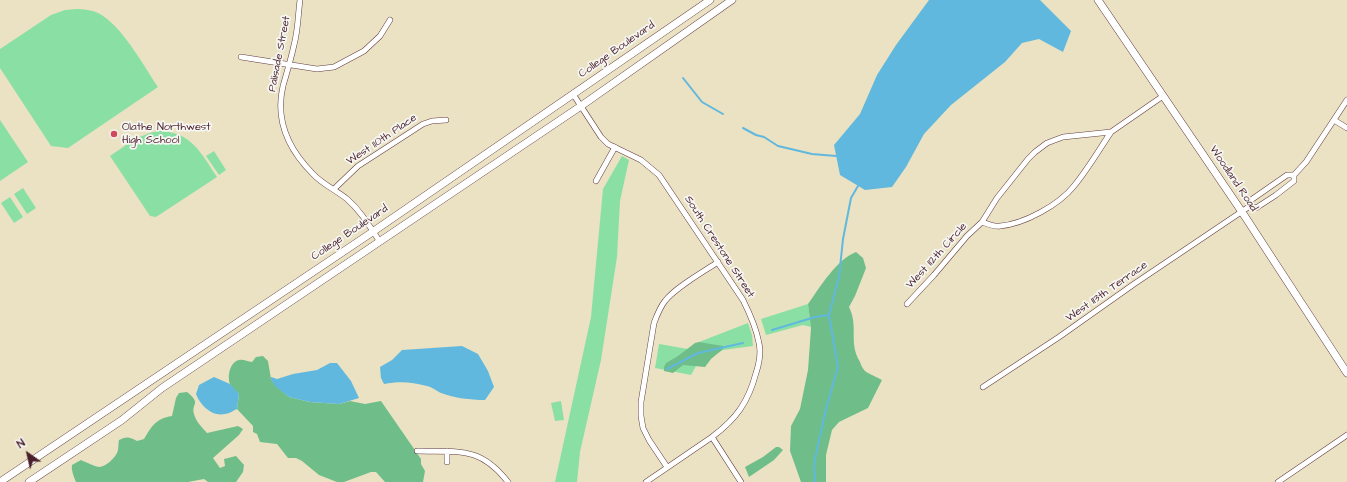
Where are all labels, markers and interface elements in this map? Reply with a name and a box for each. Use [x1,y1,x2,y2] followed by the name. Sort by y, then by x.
[266,15,294,93] street label: Palisade Street
[576,19,658,81] street label: College Boulevard
[344,112,420,168] street label: West 110th Place
[122,121,211,147] place label: Olathe Northwest High School
[109,129,119,139] marker: Olathe Northwest High School
[1206,144,1260,214] street label: Woodland Road
[681,194,757,300] street label: South Crestone Street
[309,202,391,264] street label: College Boulevard
[904,220,970,292] street label: West 112th Circle
[1064,259,1150,325] street label: West 113th Terrace
[8,434,48,474] north arrow
[14,435,28,452] text: N

